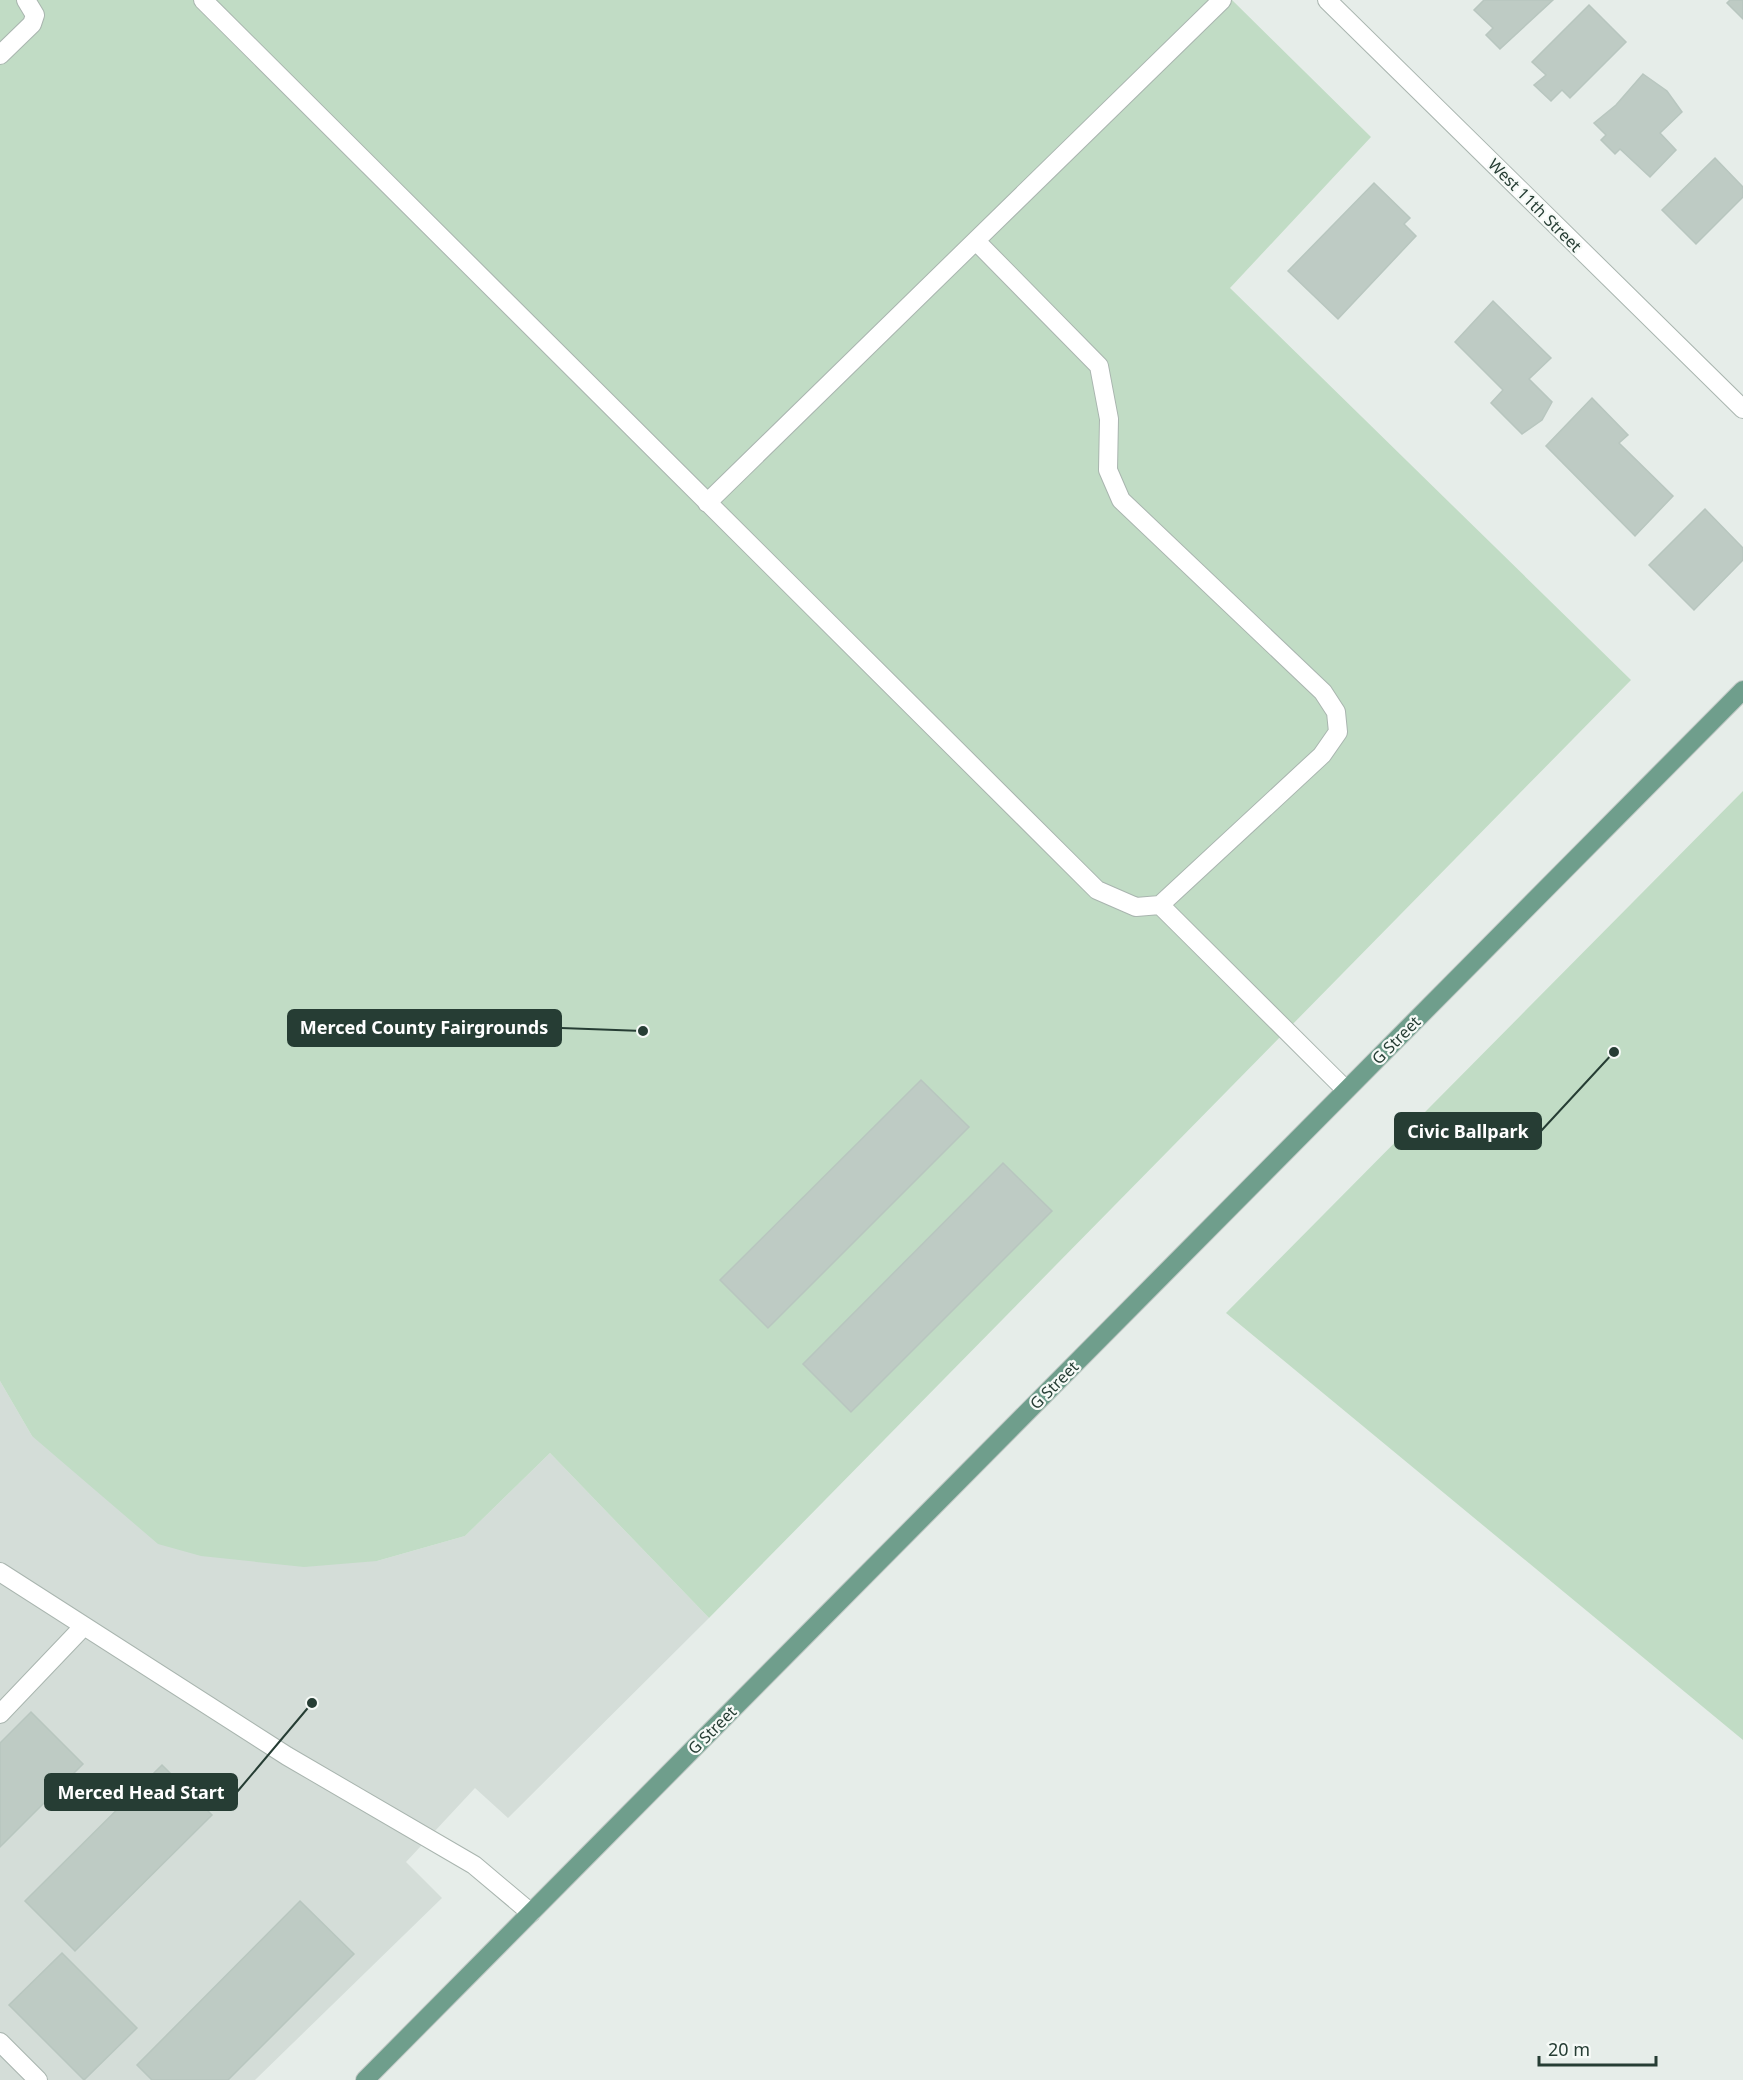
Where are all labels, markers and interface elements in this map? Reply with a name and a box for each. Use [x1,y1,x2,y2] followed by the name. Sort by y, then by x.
[1483,153,1587,257] street label: West 11th Street
[288,1010,561,1046] callout: Merced County Fairgrounds
[1367,1011,1425,1069] street label: G Street
[300,1015,548,1039] text: Merced County Fairgrounds
[1395,1113,1541,1149] callout: Civic Ballpark
[1407,1119,1530,1143] text: Civic Ballpark
[1025,1356,1083,1414] street label: G Street
[683,1701,741,1759] street label: G Street
[45,1774,237,1810] callout: Merced Head Start
[57,1780,225,1804] text: Merced Head Start
[1539,2029,1656,2067] scale bar
[1548,2037,1590,2061] text: 20 m

